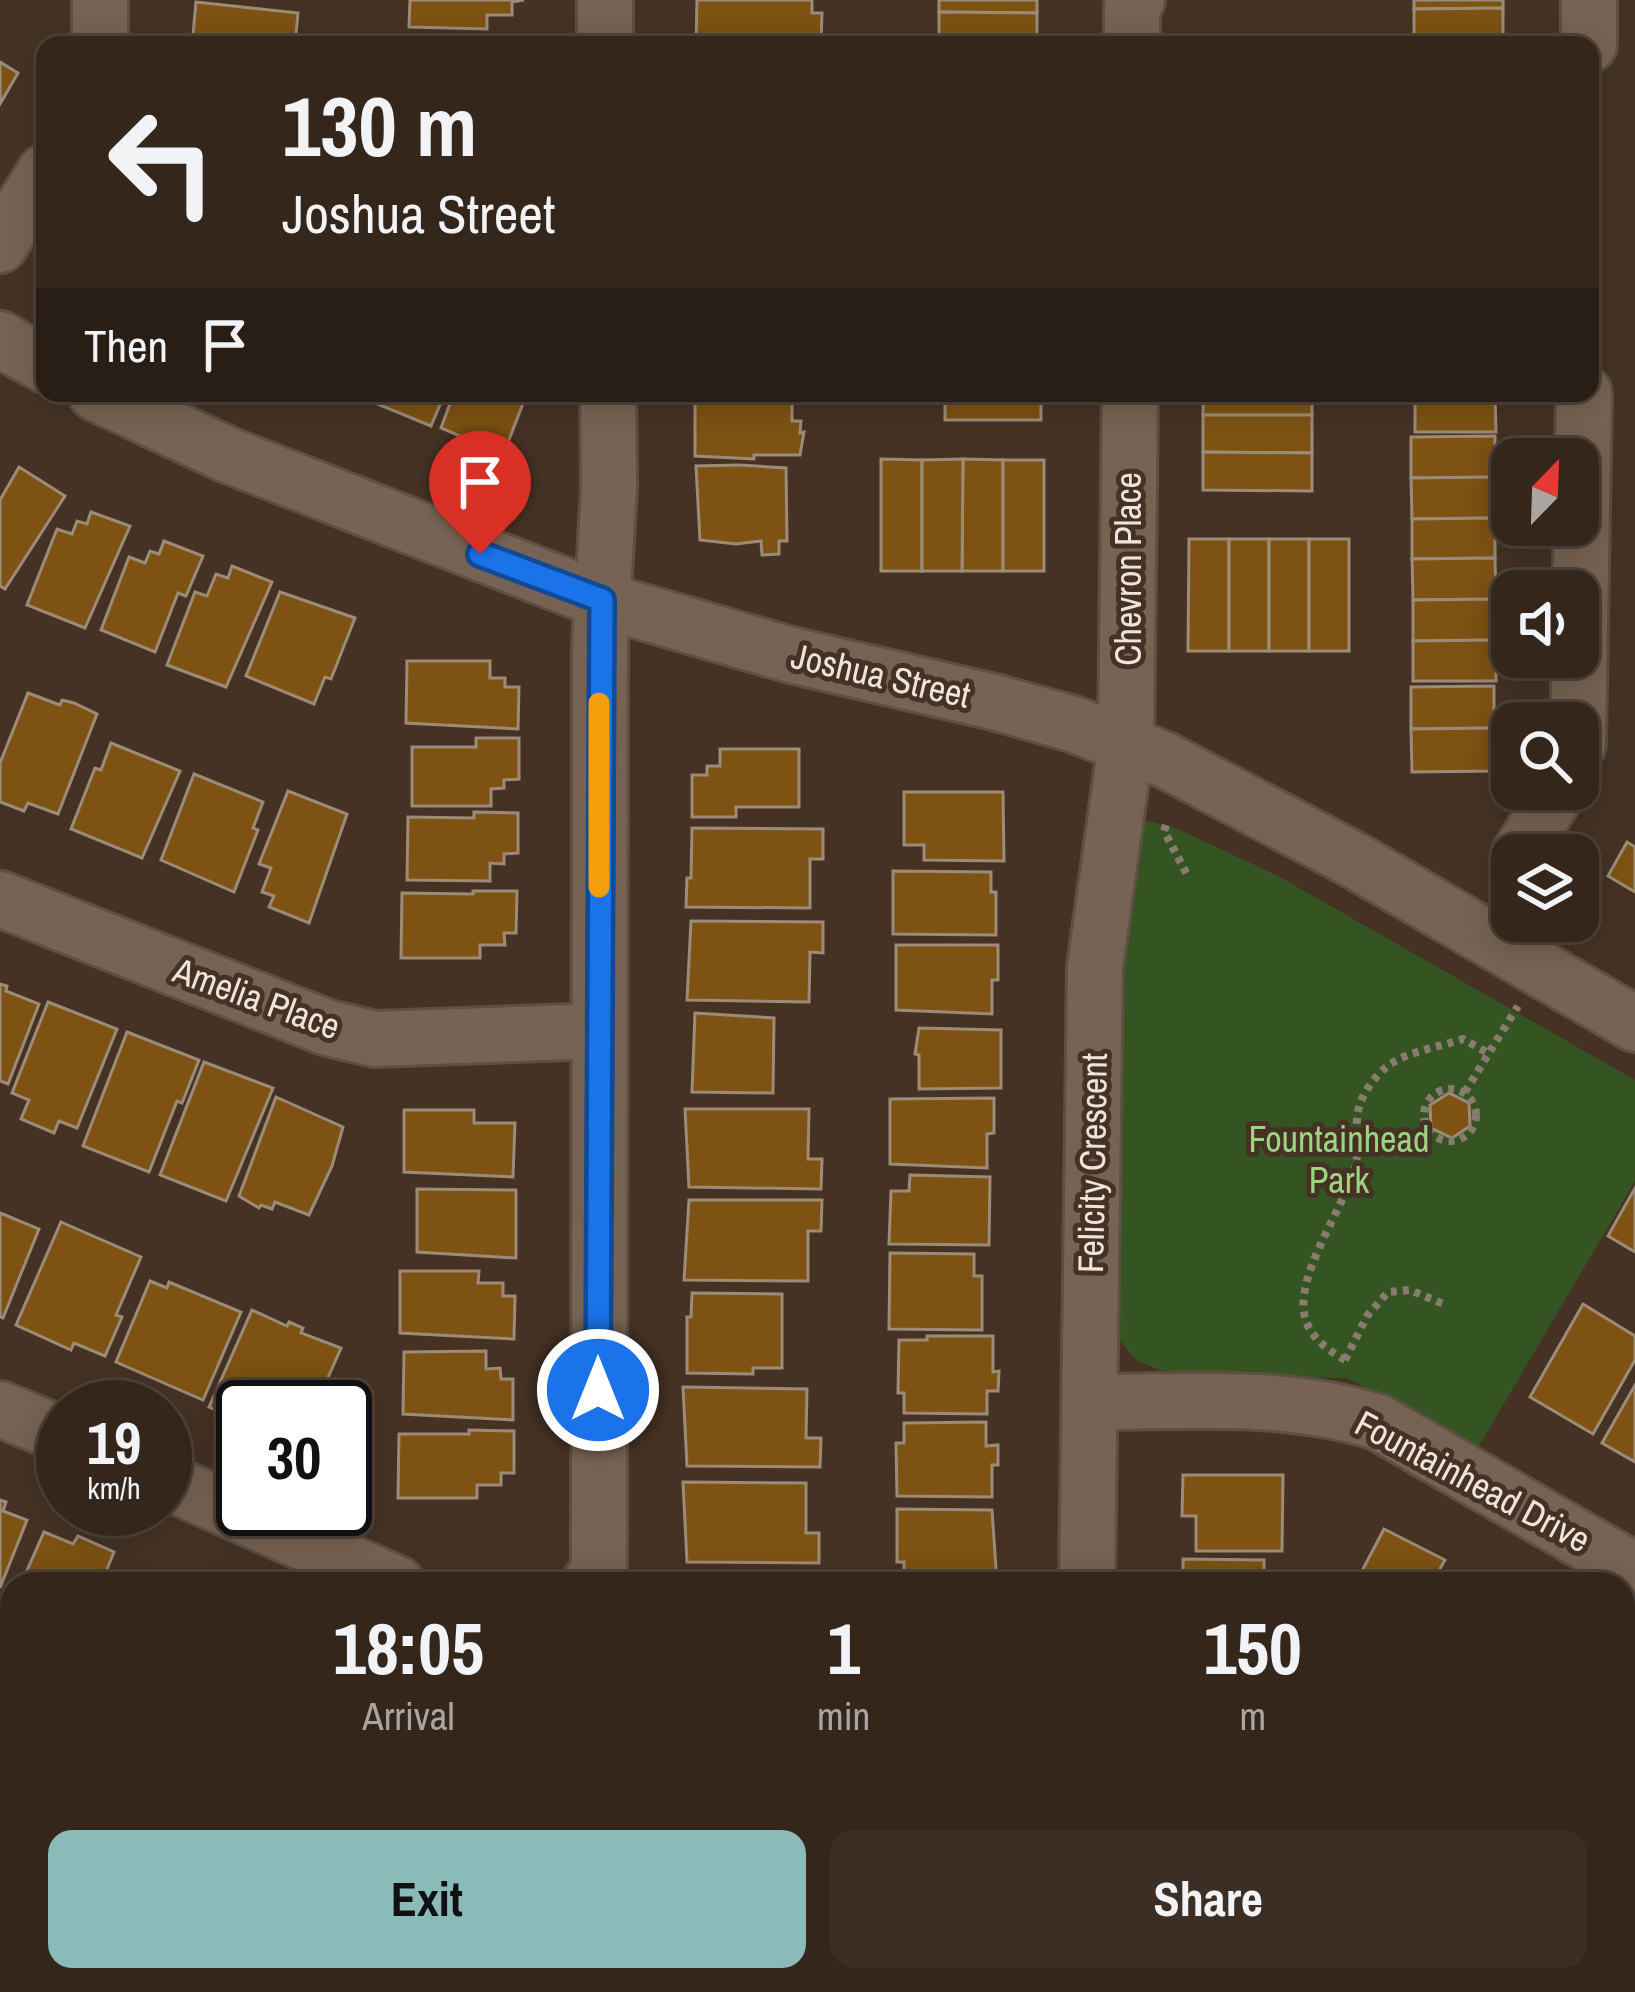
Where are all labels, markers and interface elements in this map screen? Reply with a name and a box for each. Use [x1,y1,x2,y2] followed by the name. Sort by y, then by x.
[282,69,477,182] text: 130 m
[84,84,240,240] icon: left
[282,177,555,250] text: Joshua Street
[192,312,258,378] icon: arrive
[84,315,168,376] text: Then
[429,431,531,554] pin
[1491,438,1599,546] north arrow
[1491,438,1599,942] map controls
[447,449,513,515] icon: arrive
[1104,472,1152,666] street label: Chevron Place
[1491,570,1599,678] button: sound
[787,631,975,719] street label: Joshua Street
[1491,702,1599,810] button: search
[1491,834,1599,942] button: layers
[166,945,347,1050] street label: Amelia Place
[1066,1053,1118,1273] street label: Felicity Crescent
[1249,1115,1429,1204] park label: Fountainhead Park
[535,1327,661,1453] position arrow
[216,1380,372,1536] speed limit sign: 30
[1347,1399,1599,1563] street label: Fountainhead Drive
[87,1402,141,1483] text: 19
[87,1468,141,1508] text: km/h
[333,1599,484,1696] text: 18:05
[827,1599,860,1696] text: 1
[1203,1599,1302,1696] text: 150
[362,1690,455,1742] text: Arrival
[817,1690,870,1742] text: min
[1239,1690,1266,1742] text: m
[48,1830,806,1968] button: Exit
[830,1830,1587,1968] button: Share

